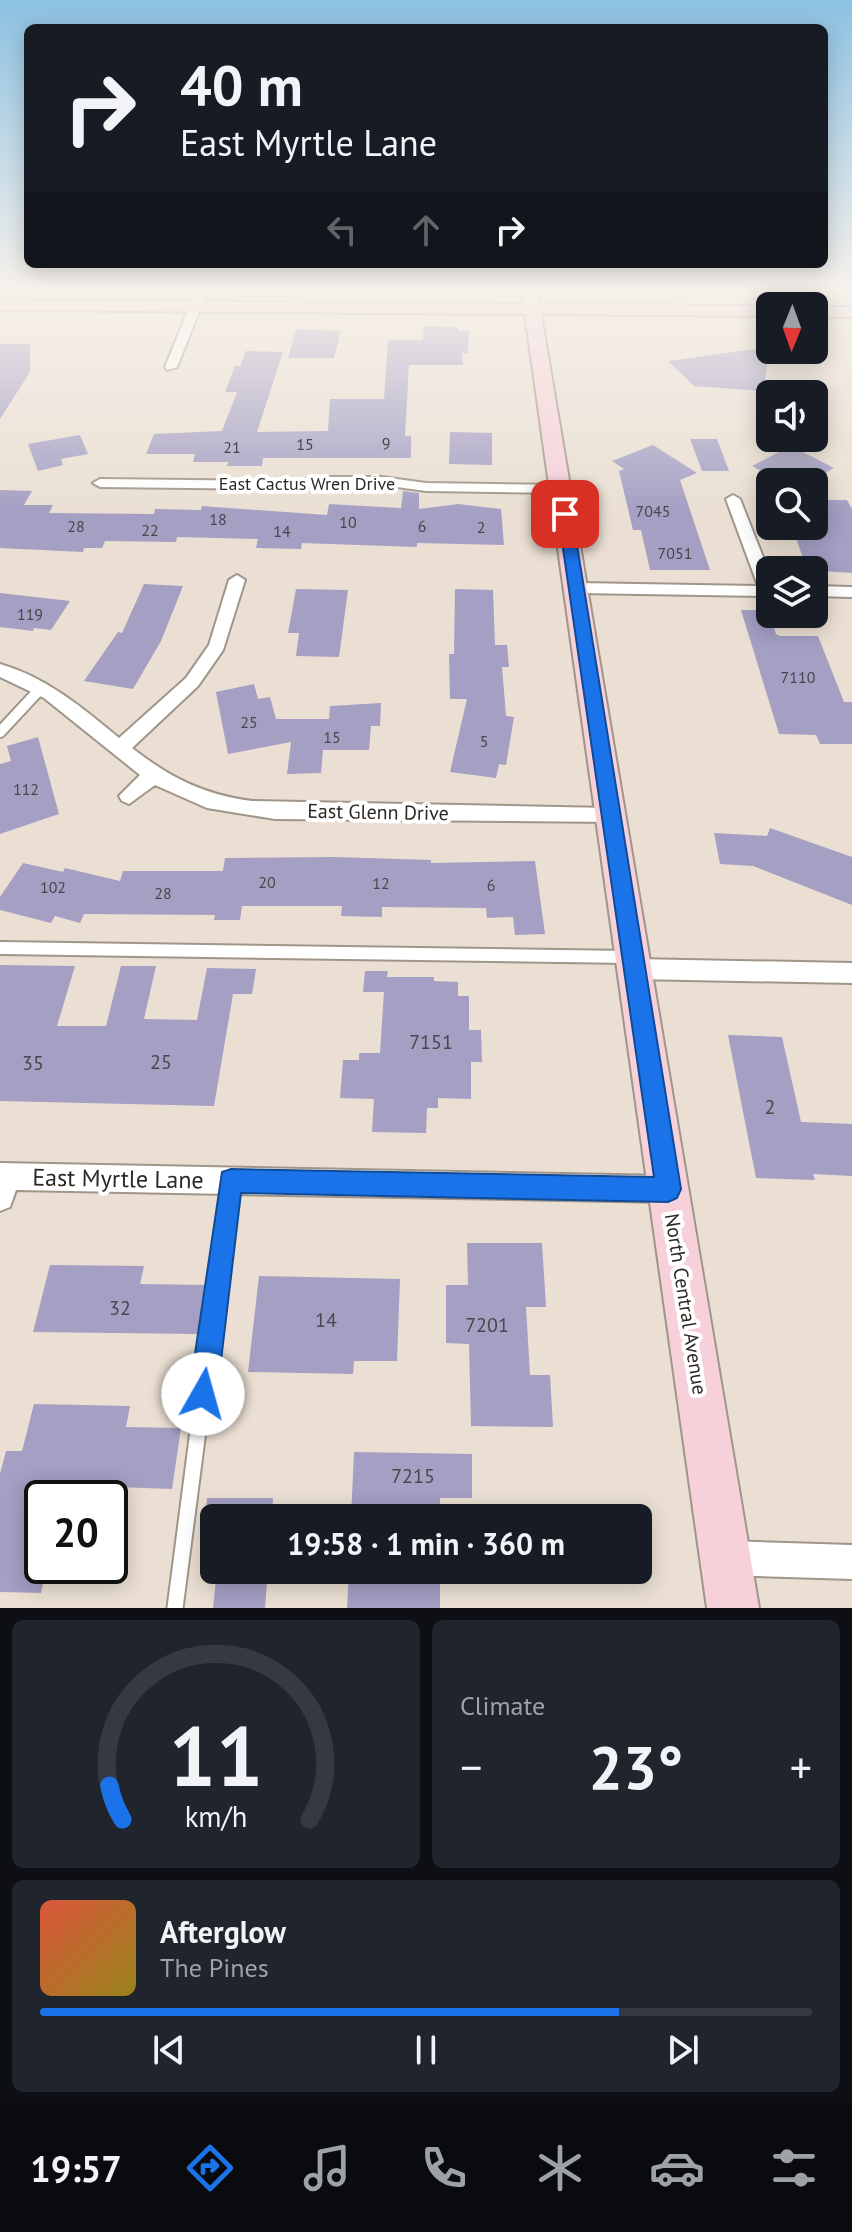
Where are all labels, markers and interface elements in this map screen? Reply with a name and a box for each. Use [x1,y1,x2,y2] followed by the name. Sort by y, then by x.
[180,49,303,121] text: 40 m
[48,56,152,160] icon: right
[180,119,437,166] text: East Myrtle Lane
[320,208,364,252] icon: left
[404,208,448,252] icon: ahead
[488,208,532,252] icon: right
[756,292,828,364] north arrow
[756,292,828,628] map controls
[756,380,828,452] button: sound
[382,433,390,453] house number: 9
[296,434,314,454] house number: 15
[223,437,241,457] house number: 21
[756,468,828,540] button: search
[219,472,395,495] street label: East Cactus Wren Drive
[531,480,599,548] pin
[543,492,587,536] icon: arrive
[636,501,670,521] house number: 7045
[209,509,227,529] house number: 18
[339,512,357,532] house number: 10
[67,516,85,536] house number: 28
[418,516,426,536] house number: 6
[477,517,485,537] house number: 2
[141,520,159,540] house number: 22
[273,521,291,541] house number: 14
[658,543,692,563] house number: 7051
[756,556,828,628] button: layers
[17,604,43,624] house number: 119
[781,667,816,687] house number: 7110
[240,712,258,732] house number: 25
[323,727,341,747] house number: 15
[480,731,488,751] house number: 5
[13,779,39,799] house number: 112
[307,798,449,826] street label: East Glenn Drive
[258,872,276,892] house number: 20
[372,873,390,893] house number: 12
[487,875,495,895] house number: 6
[40,877,66,897] house number: 102
[154,883,172,903] house number: 28
[409,1029,453,1055] house number: 7151
[150,1049,172,1075] house number: 25
[22,1050,44,1076] house number: 35
[765,1094,775,1120] house number: 2
[32,1162,204,1195] street label: East Myrtle Lane
[659,1212,713,1396] street label: North Central Avenue
[109,1295,131,1321] house number: 32
[315,1307,337,1333] house number: 14
[465,1312,509,1338] house number: 7201
[161,1352,245,1436] position arrow
[391,1463,435,1489] house number: 7215
[24,1480,128,1584] speed limit sign: 20
[287,1524,565,1563] text: 19:58 · 1 min · 360 m
[460,1689,545,1722] text: Climate
[169,1701,263,1809] text: 11
[589,1728,683,1806] text: 23°
[460,1738,482,1795] text: −
[790,1738,812,1795] text: +
[185,1798,247,1835] text: km/h
[160,1912,286,1951] text: Afterglow
[160,1951,269,1984] text: The Pines
[147,2028,191,2072] icon: previous
[404,2028,448,2072] icon: pause
[661,2028,705,2072] icon: next
[182,2140,238,2196] icon: directions
[299,2140,355,2196] icon: music
[416,2140,472,2196] icon: phone
[532,2140,588,2196] icon: climate
[649,2140,705,2196] icon: car
[766,2140,822,2196] icon: filters
[30,2145,122,2192] text: 19:57

